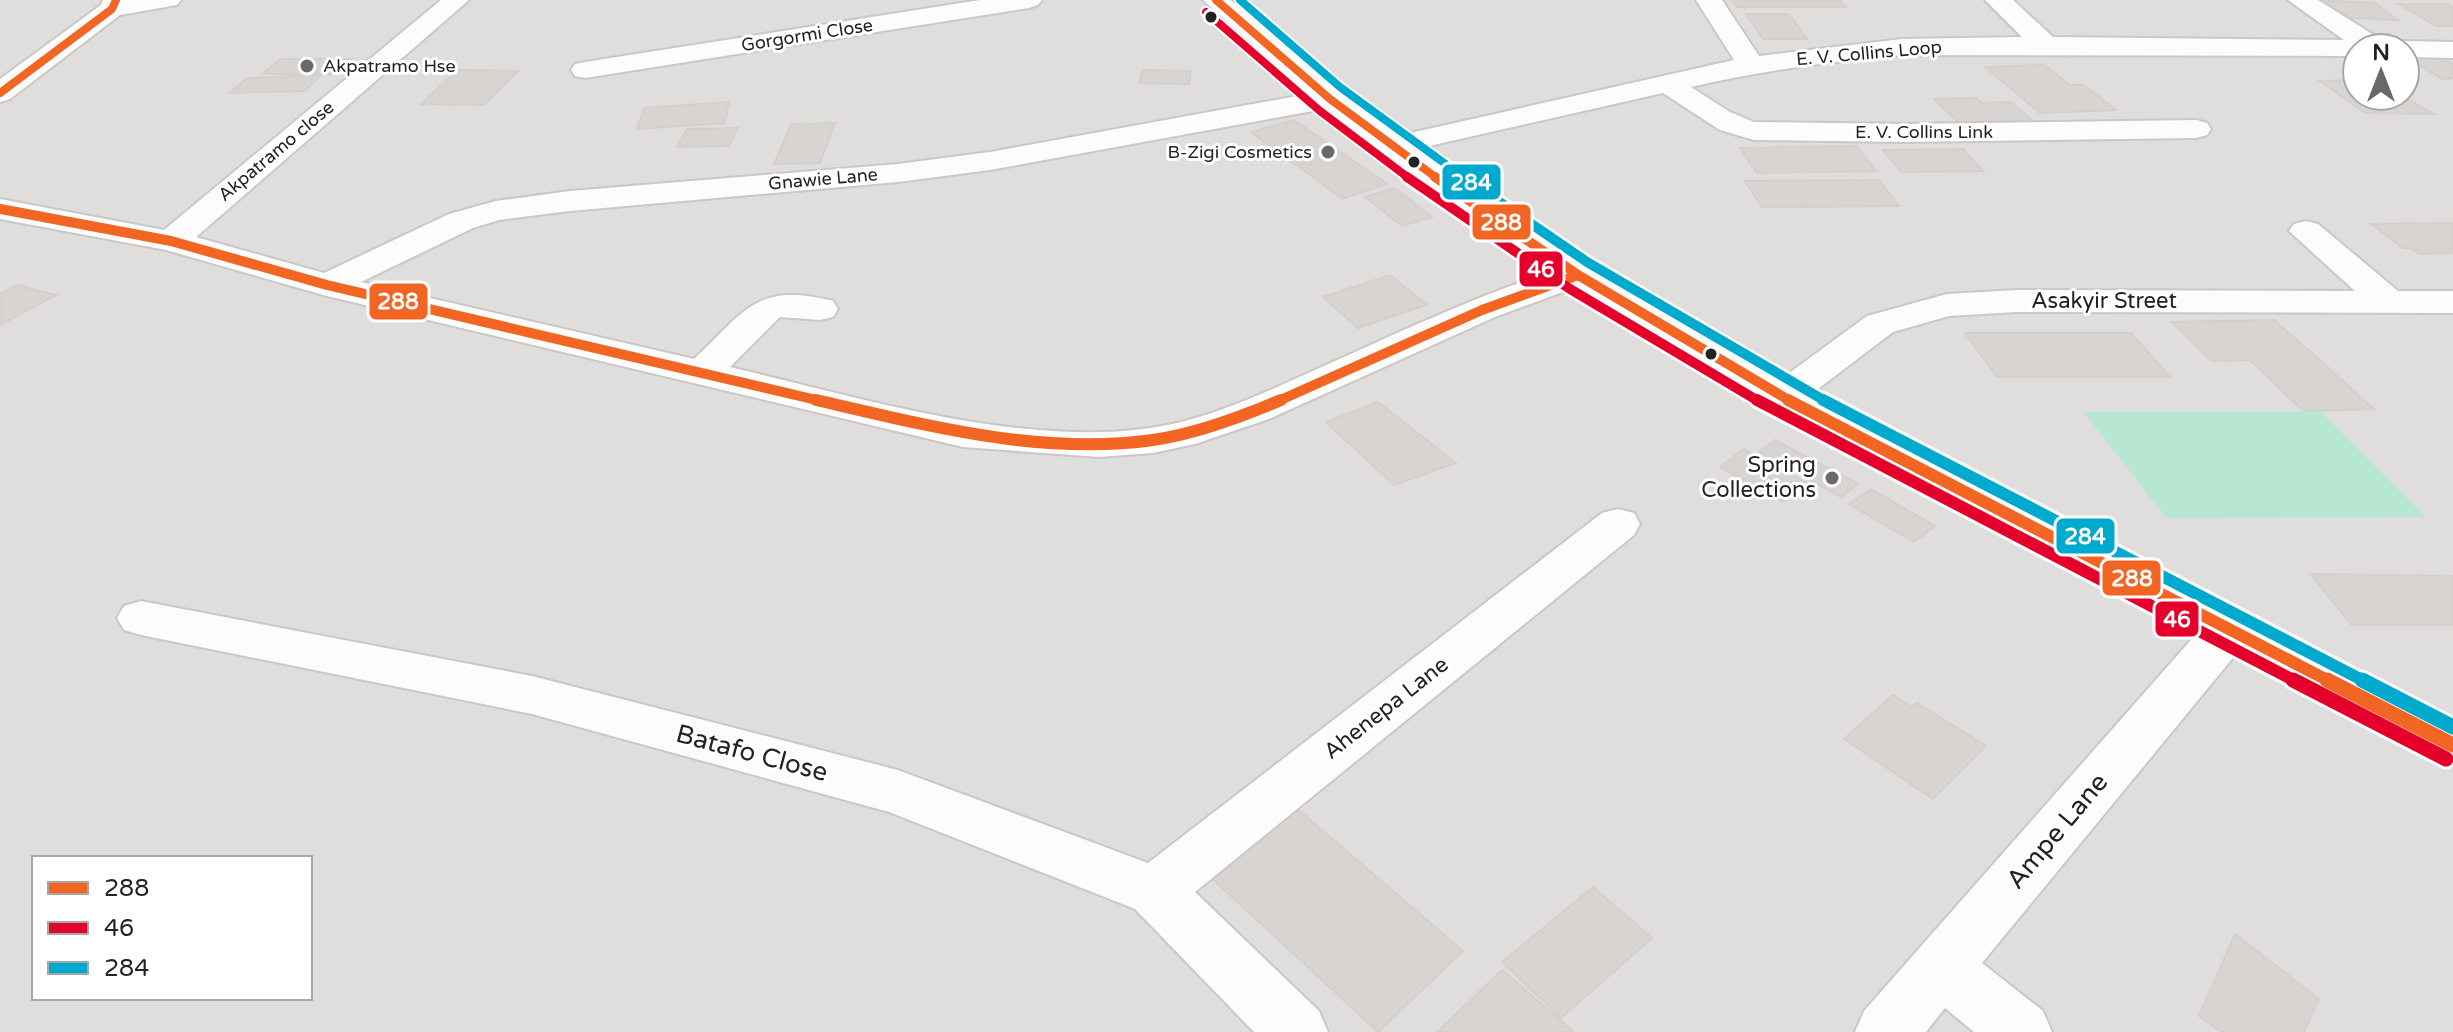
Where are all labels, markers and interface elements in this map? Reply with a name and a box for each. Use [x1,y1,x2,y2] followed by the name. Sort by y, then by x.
[1203,9,1219,25] unlabelled marker
[740,14,874,56] street label: Gorgormi Close
[2341,32,2421,112] north arrow
[1795,36,1943,70] street label: E. V. Collins Loop
[2372,40,2390,66] text: N
[323,55,456,77] place label: Akpatramo Hse
[298,57,316,75] marker: Akpatramo Hse
[214,96,338,206] street label: Akpatramo close
[1855,121,1993,143] street label: E. V. Collins Link
[1168,141,1312,163] place label: B-Zigi Cosmetics
[1319,143,1337,161] marker: B-Zigi Cosmetics
[1406,154,1422,170] unlabelled marker
[767,163,879,195] street label: Gnawie Lane
[1441,163,1502,201] line badge: 284
[1450,170,1492,196] text: 284
[1471,203,1532,241] line badge: 288
[1480,210,1522,236] text: 288
[1518,250,1564,288] line badge: 46
[1527,257,1555,283] text: 46
[368,282,429,321] line badge: 288
[2031,288,2177,314] street label: Asakyir Street
[377,289,419,315] text: 288
[1703,346,1719,362] unlabelled marker
[1701,452,1816,503] place label: Spring Collections
[1823,469,1841,487] marker: Spring Collections
[2055,517,2116,555] line badge: 284
[2064,524,2106,550] text: 284
[2101,559,2162,597] line badge: 288
[2111,566,2153,592] text: 288
[2154,600,2200,638] line badge: 46
[2163,607,2191,633] text: 46
[1319,651,1453,765] street label: Ahenepa Lane
[673,718,831,788] street label: Batafo Close
[2000,767,2114,895] street label: Ampe Lane
[32,856,312,1000] legend
[104,874,149,903] text: 288
[104,914,134,943] text: 46
[104,954,149,983] text: 284

